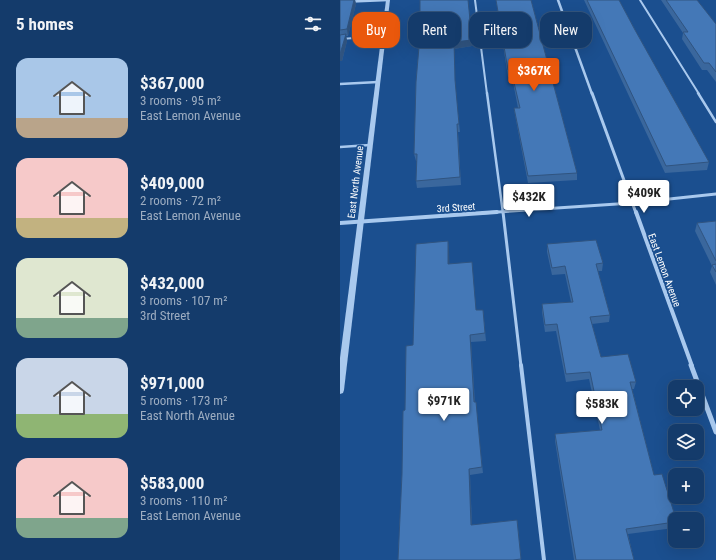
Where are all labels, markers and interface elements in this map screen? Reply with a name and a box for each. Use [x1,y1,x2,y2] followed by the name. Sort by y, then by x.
[352,12,400,48] chip: Buy
[408,12,461,48] chip: Rent
[469,12,532,48] chip: Filters
[540,12,592,48] chip: New
[302,13,324,35] icon: filters
[16,14,74,34] text: 5 homes
[506,58,562,92] pin: $367K
[517,63,551,78] text: $367K
[140,73,204,93] text: $367,000
[48,74,96,122] icon: home
[140,93,221,108] text: 3 rooms · 95 m²
[140,108,241,123] text: East Lemon Avenue
[346,145,365,219] street label: East North Avenue
[140,173,204,193] text: $409,000
[48,174,96,222] icon: home
[616,180,672,214] pin: $409K
[501,184,557,218] pin: $432K
[627,185,661,200] text: $409K
[512,189,546,204] text: $432K
[140,193,221,208] text: 2 rooms · 72 m²
[436,201,476,214] street label: 3rd Street
[140,208,241,223] text: East Lemon Avenue
[646,232,683,309] street label: East Lemon Avenue
[140,273,204,293] text: $432,000
[48,274,96,322] icon: home
[140,293,227,308] text: 3 rooms · 107 m²
[140,308,190,323] text: 3rd Street
[140,373,204,393] text: $971,000
[48,374,96,422] icon: home
[668,380,704,548] map controls
[668,380,704,416] button: locate
[416,388,472,422] pin: $971K
[574,391,630,425] pin: $583K
[140,393,227,408] text: 5 rooms · 173 m²
[427,393,461,408] text: $971K
[585,396,619,411] text: $583K
[140,408,235,423] text: East North Avenue
[668,424,704,460] button: layers
[668,468,704,504] button: +
[140,473,204,493] text: $583,000
[48,474,96,522] icon: home
[140,493,227,508] text: 3 rooms · 110 m²
[140,508,241,523] text: East Lemon Avenue
[668,512,704,548] button: −

